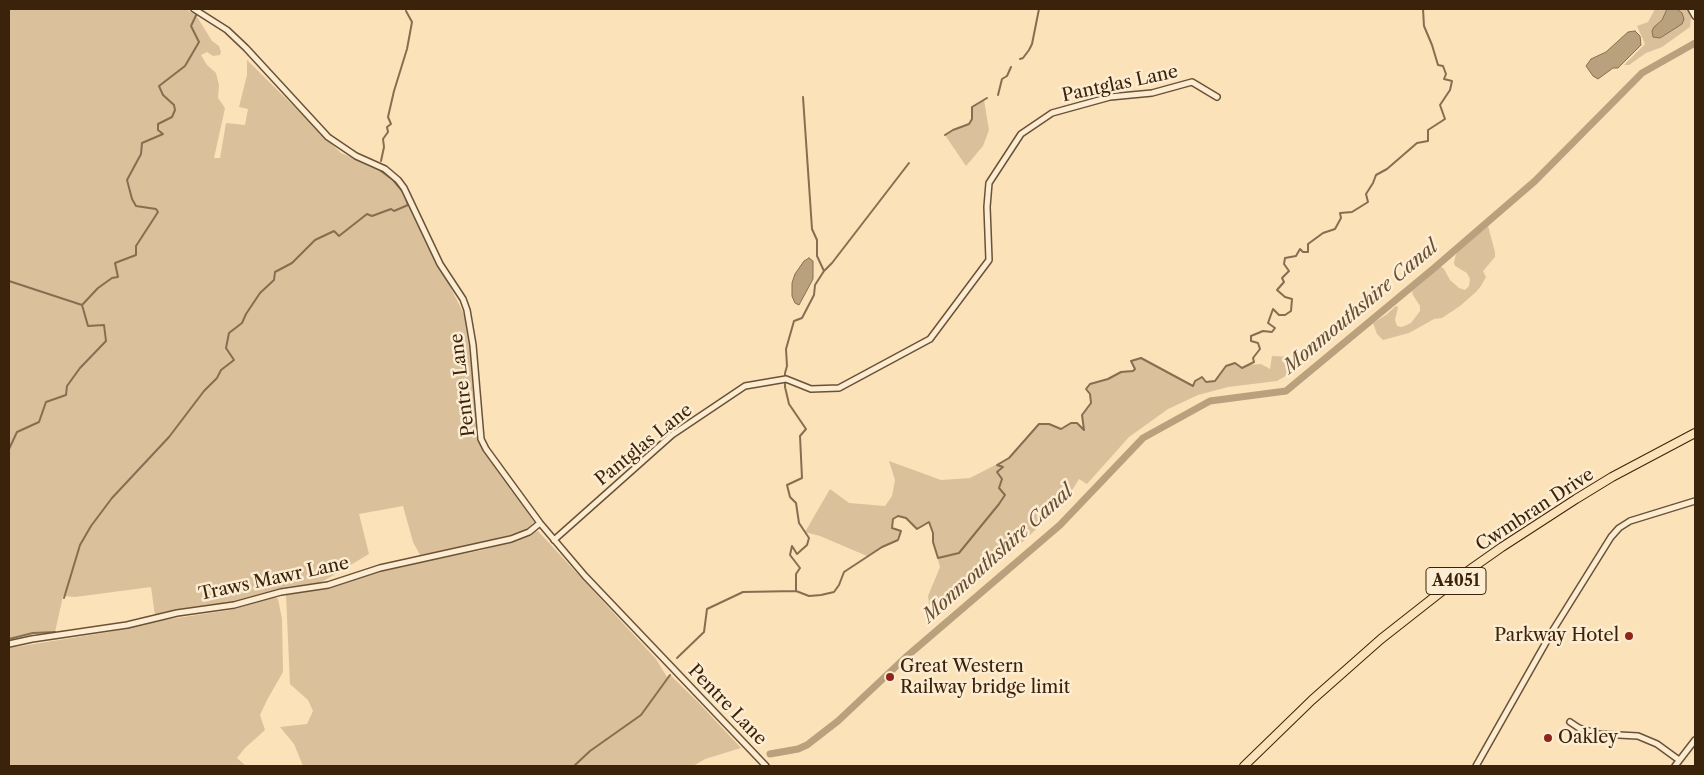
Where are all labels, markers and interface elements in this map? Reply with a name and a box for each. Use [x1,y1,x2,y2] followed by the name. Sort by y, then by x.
[1060,61,1180,107] street label: Pantglas Lane
[1279,236,1443,378] water label: Monmouthshire Canal
[446,332,480,438] street label: Pentre Lane
[591,399,697,491] street label: Pantglas Lane
[1472,464,1598,556] street label: Cwmbran Drive
[918,480,1078,628] water label: Monmouthshire Canal
[197,553,351,605] street label: Traws Mawr Lane
[1426,568,1486,594] road number: A4051
[1494,625,1619,647] place label: Parkway Hotel
[1623,630,1635,642] marker: Parkway Hotel
[900,656,1070,699] place label: Great Western Railway bridge limit
[683,660,771,750] street label: Pentre Lane
[884,671,896,683] marker: Great Western Railway bridge limit
[1558,727,1618,749] place label: Oakley
[1542,732,1554,744] marker: Oakley

